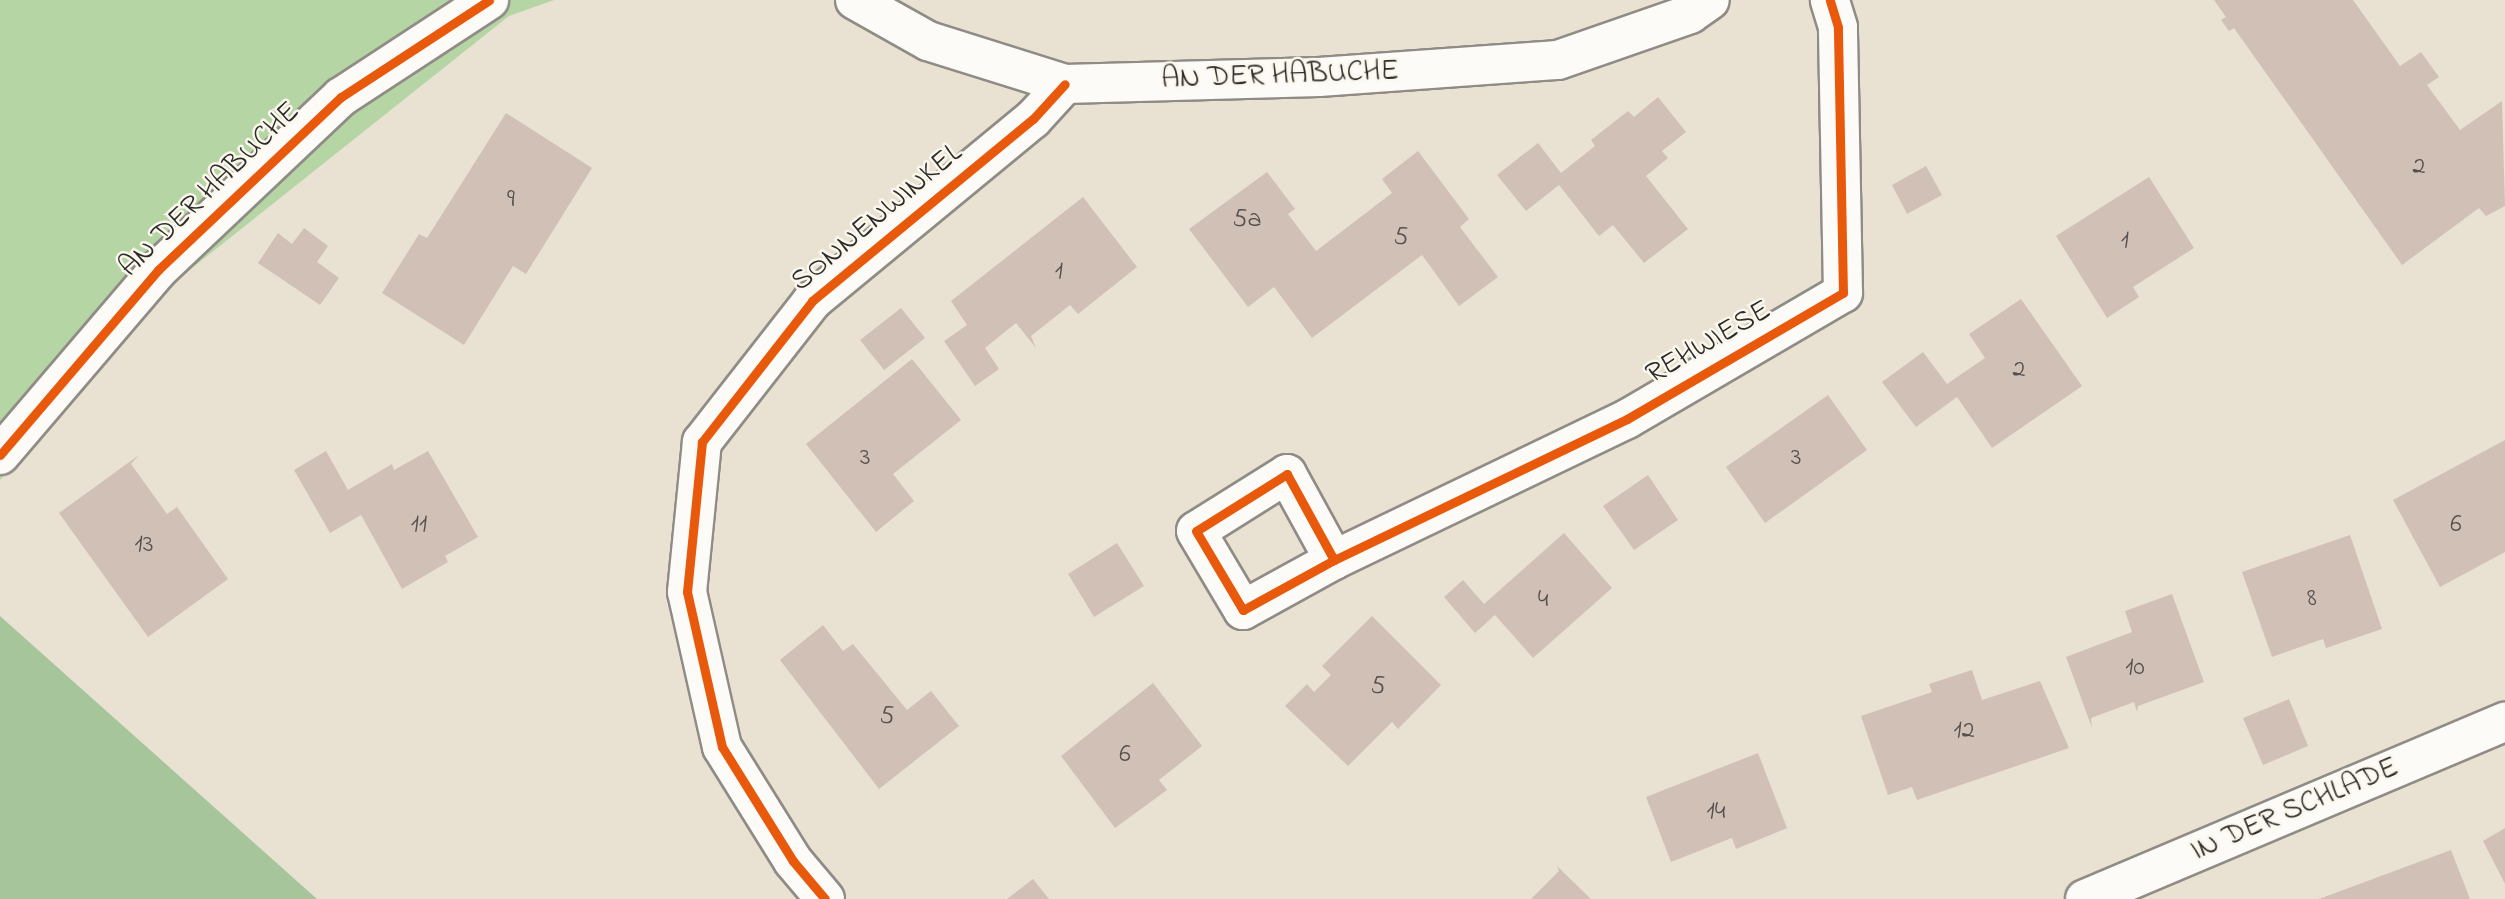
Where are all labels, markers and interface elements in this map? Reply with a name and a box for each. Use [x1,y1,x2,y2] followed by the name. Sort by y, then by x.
[1161,54,1399,98] street label: AN DER HABUCHE
[112,95,308,285] street label: AN DER HABUCHE
[784,136,970,300] street label: SONNENWINKEL
[2413,152,2425,184] house number: 2
[507,185,515,217] house number: 9
[1233,205,1261,237] house number: 5a
[1394,223,1408,255] house number: 5
[2121,226,2129,258] house number: 1
[1055,257,1063,289] house number: 1
[1640,293,1778,393] street label: REHWIESE
[2013,355,2025,387] house number: 2
[860,443,870,475] house number: 3
[1791,443,1801,475] house number: 3
[411,510,427,542] house number: 11
[2450,510,2462,542] house number: 6
[134,530,154,562] house number: 13
[2307,584,2317,616] house number: 8
[1538,585,1548,617] house number: 4
[2125,653,2145,685] house number: 10
[1371,672,1385,704] house number: 5
[880,702,894,734] house number: 5
[1953,716,1975,748] house number: 12
[1119,740,1131,772] house number: 6
[2186,750,2404,870] street label: IN DER SCHLADE
[1707,797,1725,829] house number: 14

